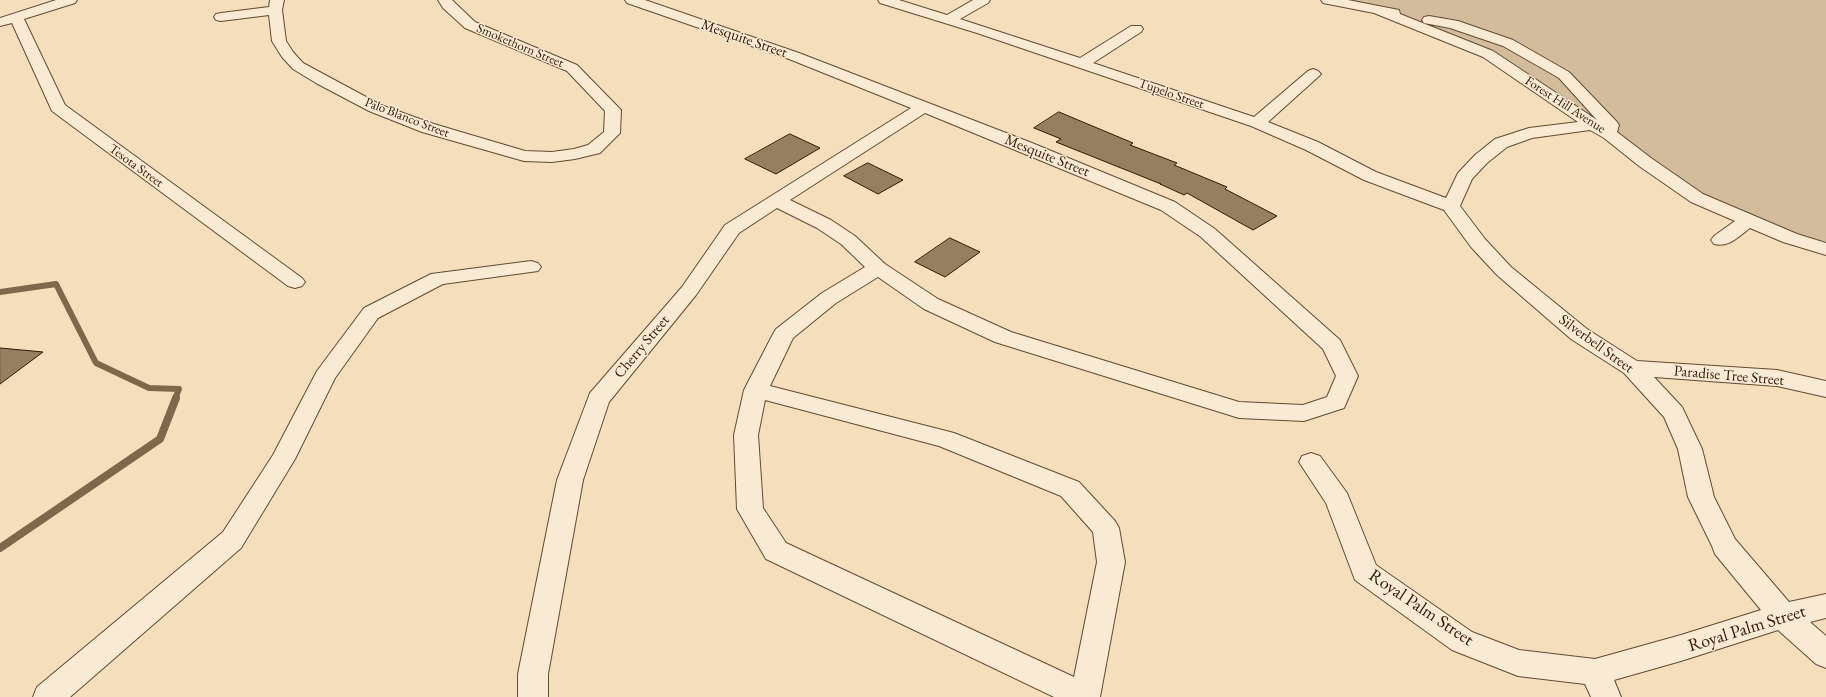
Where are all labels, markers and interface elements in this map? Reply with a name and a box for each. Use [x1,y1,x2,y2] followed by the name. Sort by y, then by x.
[699,16,789,62] street label: Mesquite Street
[474,21,566,71] street label: Smokethorn Street
[1522,73,1608,137] street label: Forest Hill Avenue
[1136,76,1206,112] street label: Tupelo Street
[363,95,451,141] street label: Palo Blanco Street
[1002,131,1092,181] street label: Mesquite Street
[106,141,166,191] street label: Tesota Street
[1555,311,1637,377] street label: Silverbell Street
[610,312,674,382] street label: Cherry Street
[1673,362,1785,390] street label: Paradise Tree Street
[1365,565,1477,651] street label: Royal Palm Street
[1686,601,1808,657] street label: Royal Palm Street

